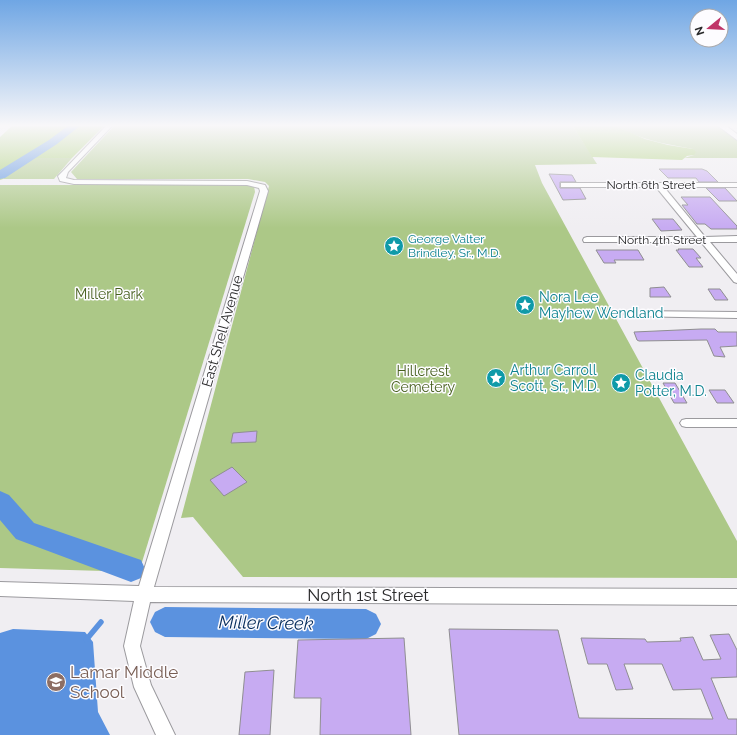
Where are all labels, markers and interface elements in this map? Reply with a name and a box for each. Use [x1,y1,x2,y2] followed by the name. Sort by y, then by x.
[689,8,729,48] north arrow
[692,25,707,37] text: N
[606,178,696,192] street label: North 6th Street
[408,232,501,260] place label: George Valter Brindley, Sr., M.D.
[618,233,706,247] street label: North 4th Street
[383,235,405,257] place icon: George Valter Brindley, Sr., M.D.
[198,273,246,389] street label: East Shell Avenue
[75,286,144,302] park label: Miller Park
[539,289,664,321] place label: Nora Lee Mayhew Wendland
[514,294,536,316] place icon: Nora Lee Mayhew Wendland
[510,362,599,394] place label: Arthur Carroll Scott, Sr., M.D.
[391,363,455,395] park label: Hillcrest Cemetery
[485,367,507,389] place icon: Arthur Carroll Scott, Sr., M.D.
[635,367,707,399] place label: Claudia Potter, M.D.
[610,372,632,394] place icon: Claudia Potter, M.D.
[307,585,429,605] street label: North 1st Street
[218,611,314,634] water label: Miller Creek
[70,662,178,702] place label: Lamar Middle School
[45,671,67,693] school or university icon: Lamar Middle School

